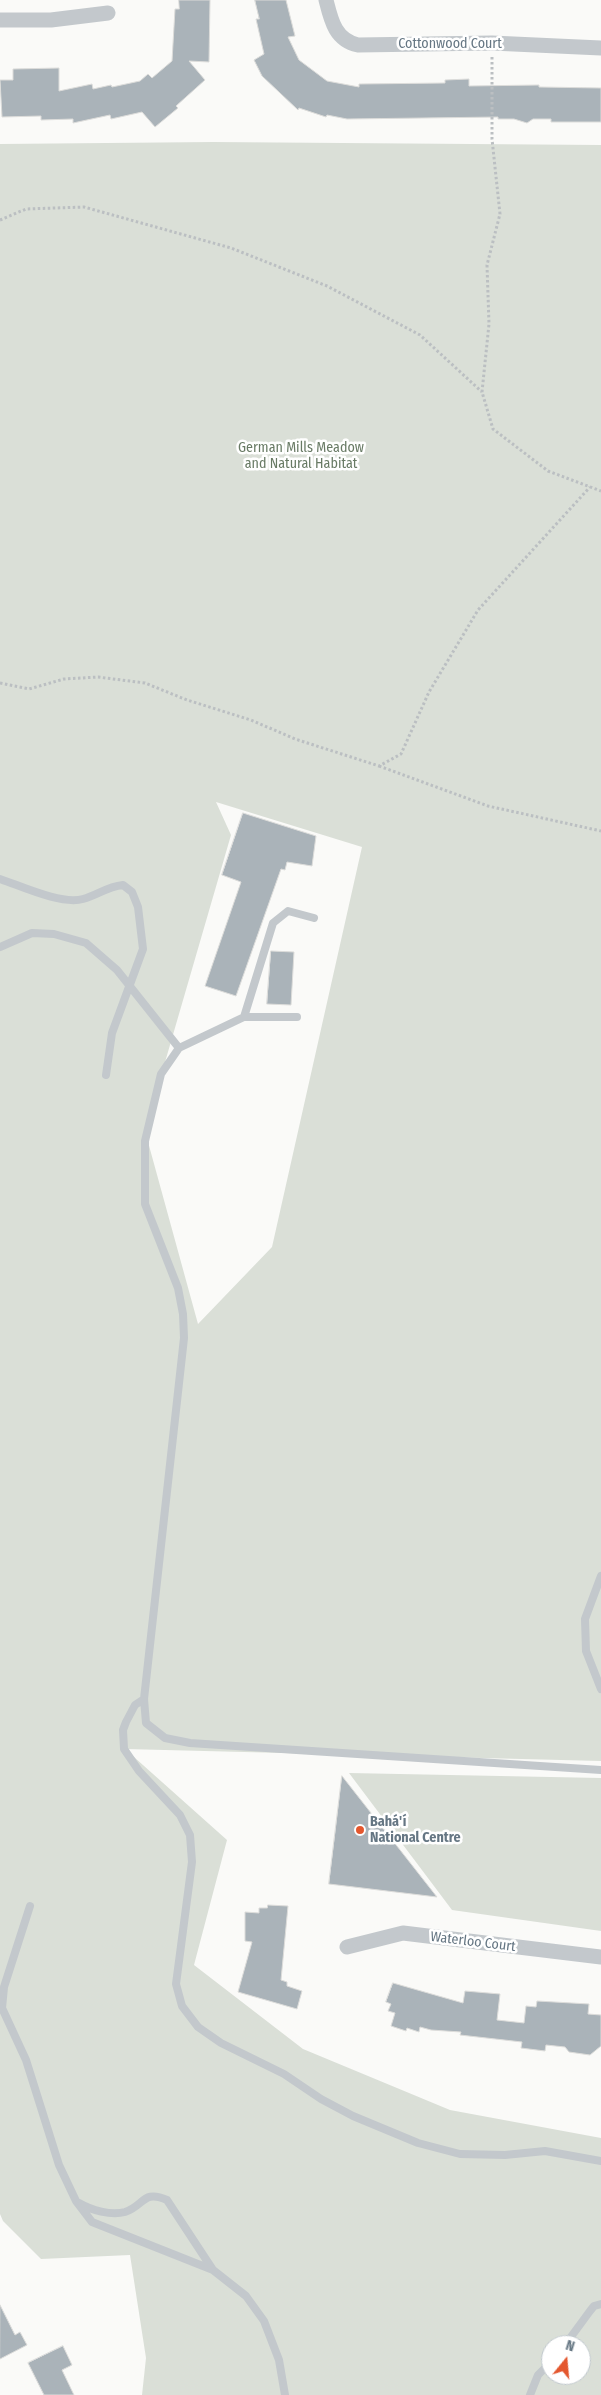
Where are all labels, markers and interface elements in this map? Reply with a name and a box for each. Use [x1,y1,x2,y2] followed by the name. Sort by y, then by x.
[398,36,502,52] street label: Cottonwood Court
[238,440,364,472] park label: German Mills Meadow and Natural Habitat
[370,1814,461,1846] place label: Bahá'í National Centre
[354,1824,366,1836] marker: Bahá'í National Centre
[429,1928,517,1956] street label: Waterloo Court
[541,2335,591,2385] north arrow
[564,2337,577,2355] text: N

